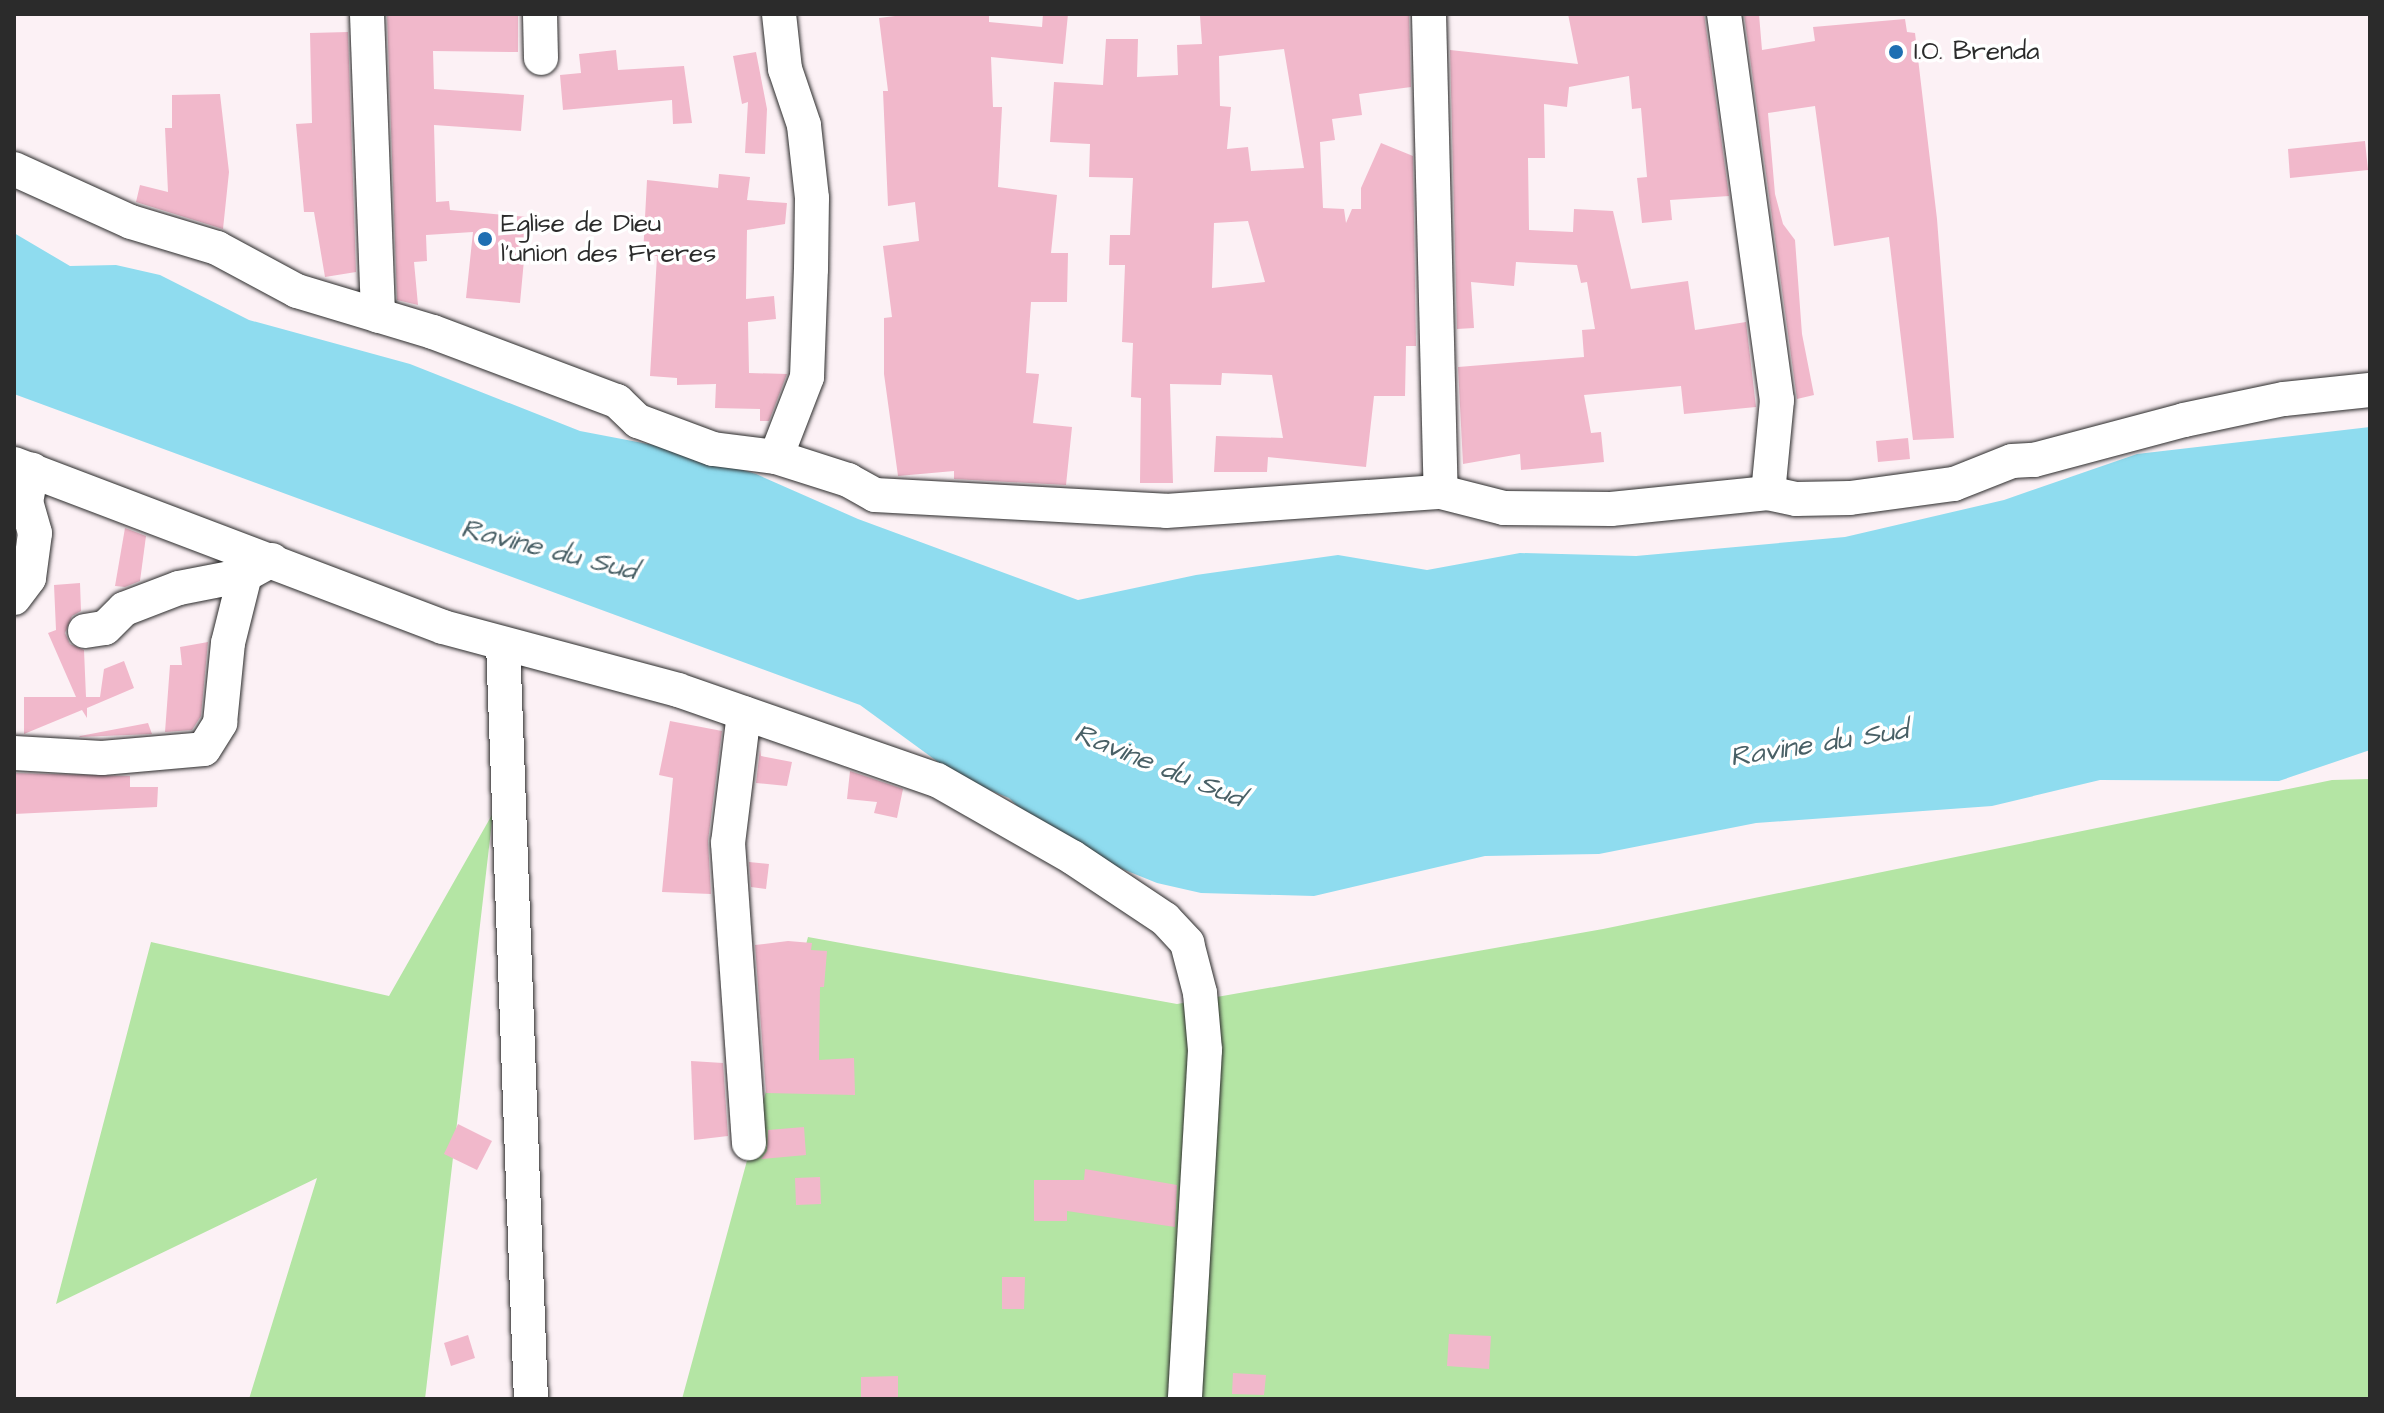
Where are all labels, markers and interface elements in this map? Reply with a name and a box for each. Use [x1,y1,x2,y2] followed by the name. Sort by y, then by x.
[1914,36,2040,68] place label: I.O. Brenda
[1885,41,1907,63] marker: I.O. Brenda
[501,208,716,270] place label: Eglise de Dieu l'union des Freres
[476,230,494,248] marker: Eglise de Dieu l'union des Freres
[458,512,640,588] water label: Ravine du Sud
[1728,713,1910,775] water label: Ravine du Sud
[1069,717,1249,815] water label: Ravine du Sud

